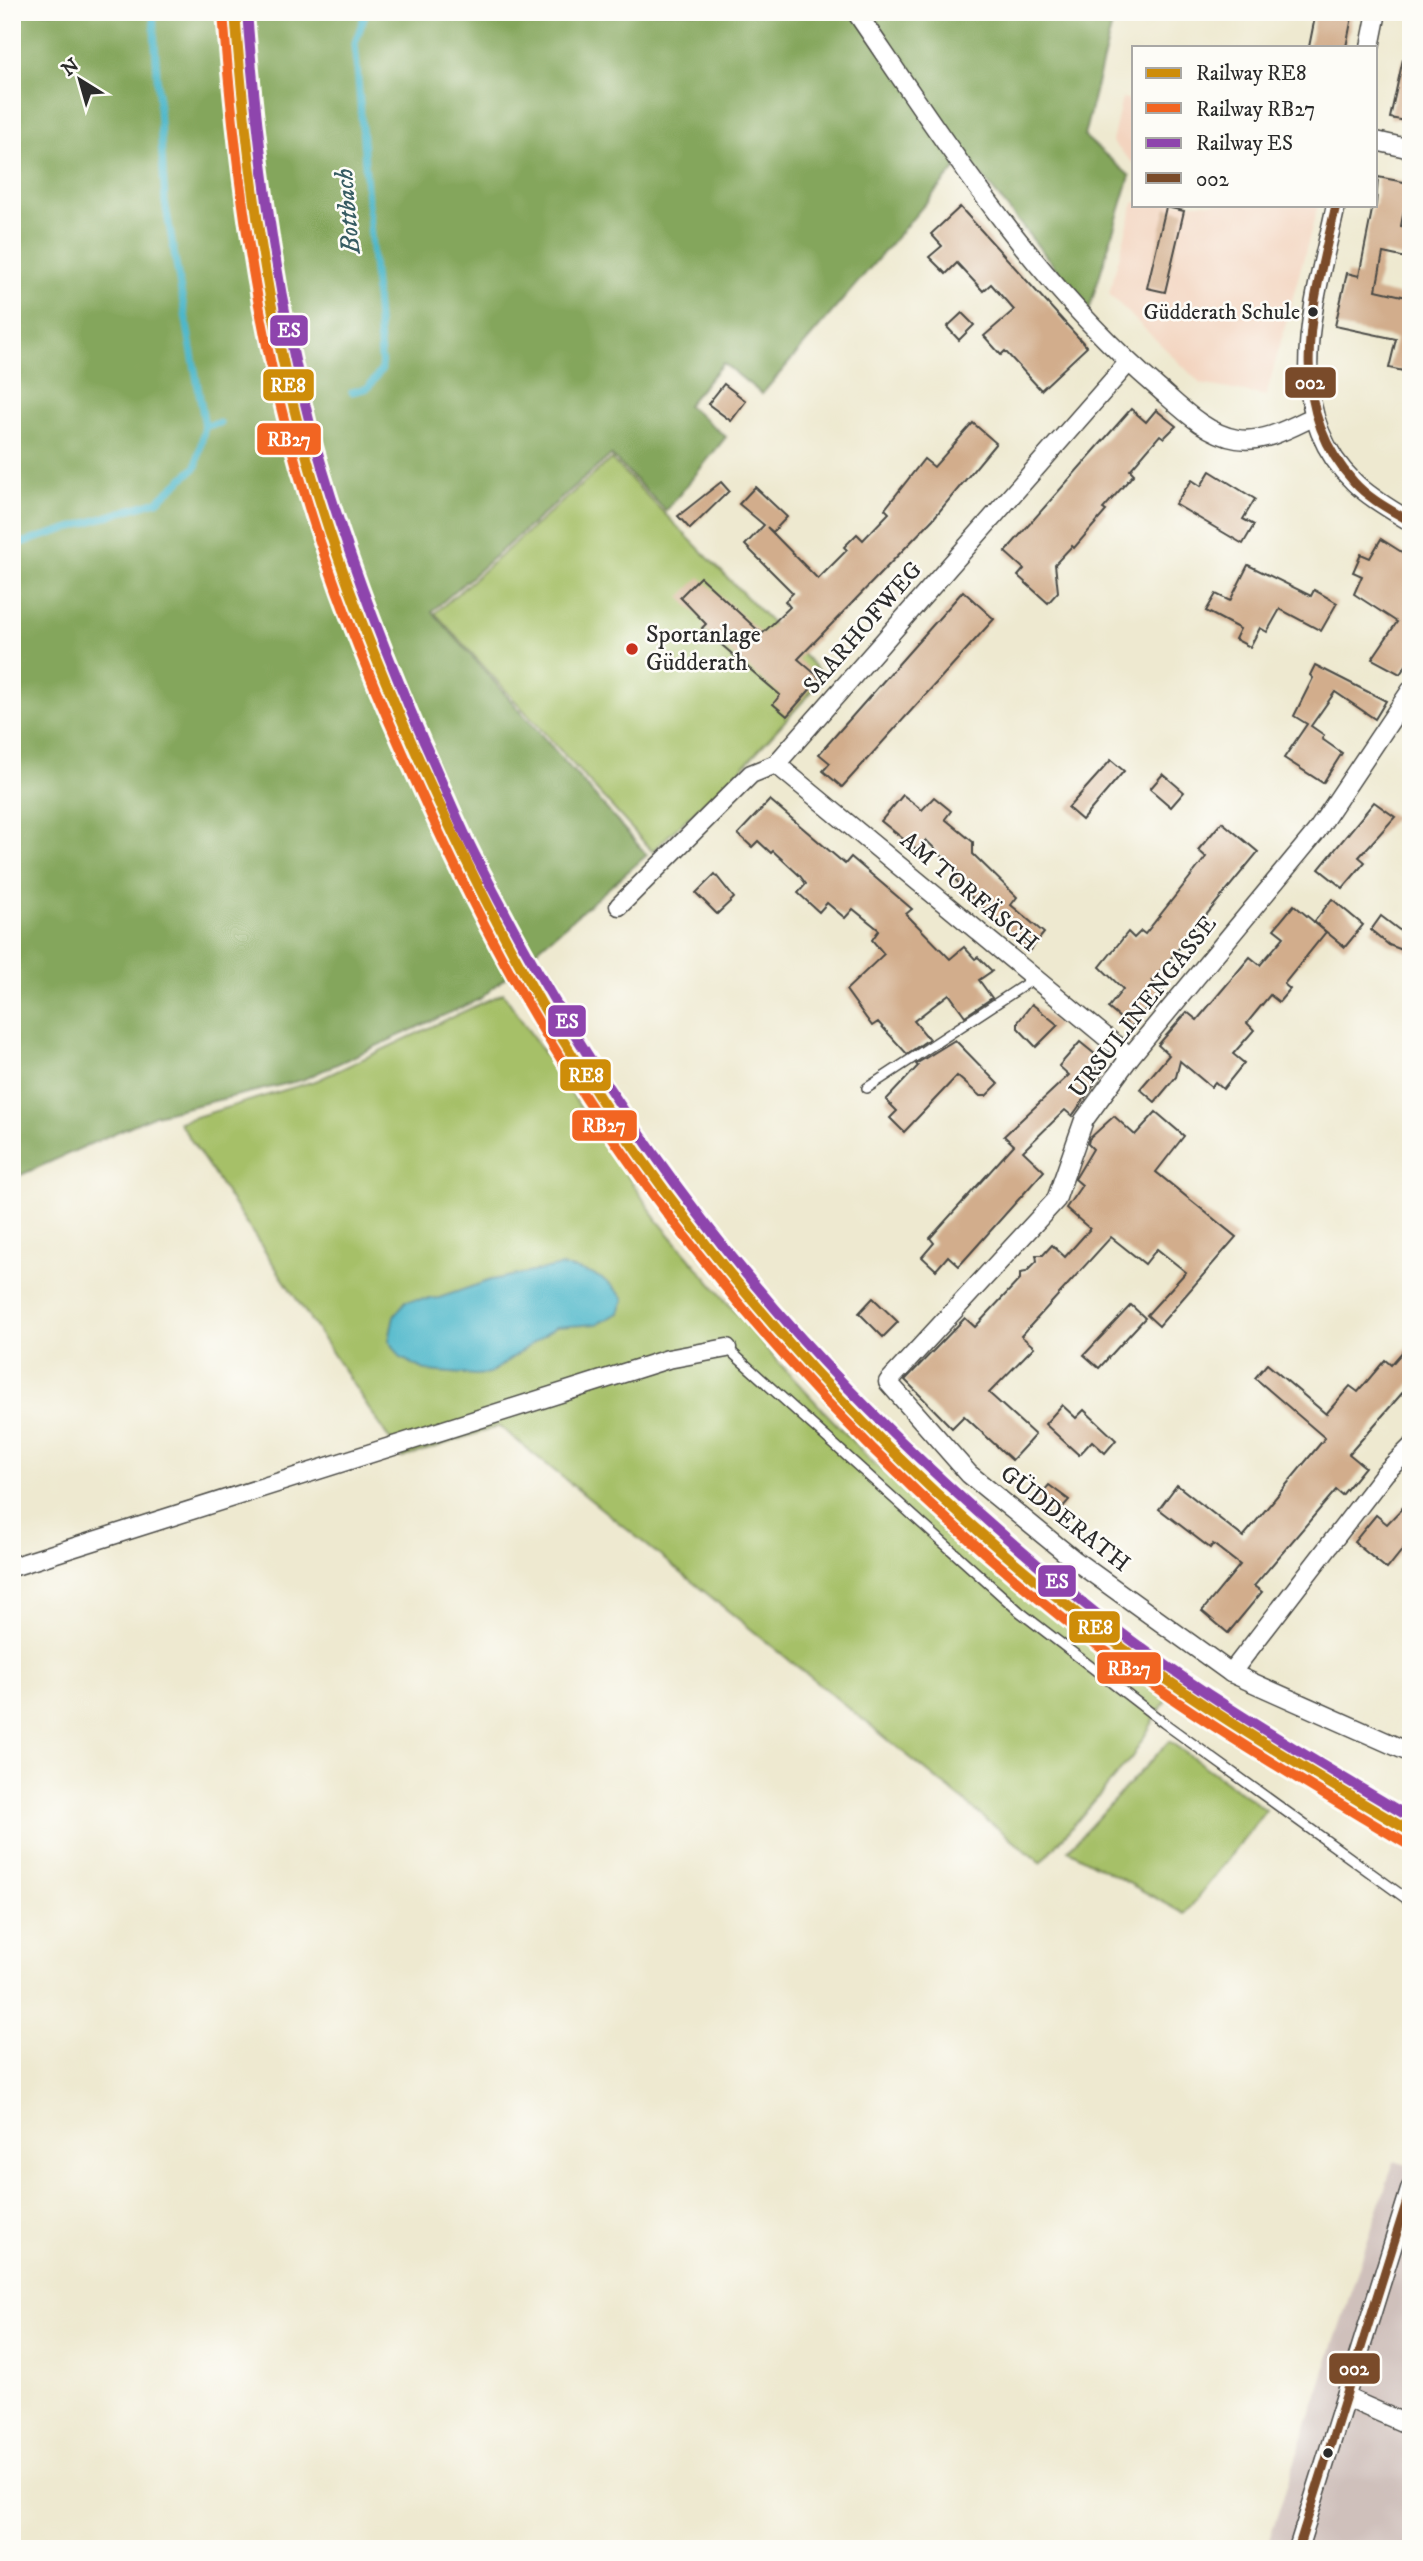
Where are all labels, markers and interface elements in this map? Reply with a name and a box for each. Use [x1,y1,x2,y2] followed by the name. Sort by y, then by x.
[46,46,116,116] north arrow
[1132,46,1378,206] legend
[58,54,84,82] text: N
[1196,61,1306,87] text: Railway RE8
[1196,97,1315,123] text: Railway RB27
[1196,131,1293,157] text: Railway ES
[328,167,368,256] water label: Bottbach
[1196,167,1230,193] text: 002
[1143,299,1300,326] place label: Güdderath Schule
[1306,305,1320,319] marker: Güdderath Schule
[269,314,309,347] line badge: ES
[277,320,301,343] text: ES
[1284,366,1337,399] line badge: 002
[262,368,315,402] line badge: RE8
[1295,372,1326,395] text: 002
[270,375,306,398] text: RE8
[256,422,322,456] line badge: RB27
[267,429,311,452] text: RB27
[797,555,929,701] street label: SAARHOFWEG
[646,620,761,678] place label: Sportanlage Güdderath
[624,641,640,657] marker: Sportanlage Güdderath
[894,825,1044,959] street label: AM TORFÄSCH
[1062,910,1224,1104] street label: URSULINENGASSE
[547,1004,587,1038] line badge: ES
[555,1011,579,1034] text: ES
[559,1058,612,1092] line badge: RE8
[568,1065,604,1088] text: RE8
[571,1109,638,1142] line badge: RB27
[582,1115,626,1138] text: RB27
[994,1459,1136,1579] street label: GÜDDERATH
[1037,1564,1077,1598] line badge: ES
[1045,1571,1069,1594] text: ES
[1068,1610,1121,1644] line badge: RE8
[1077,1617,1113,1640] text: RE8
[1096,1651,1162,1685] line badge: RB27
[1107,1658,1151,1681] text: RB27
[1328,2352,1381,2385] line badge: 002
[1339,2358,1370,2381] text: 002
[1321,2446,1335,2460] unlabelled marker

